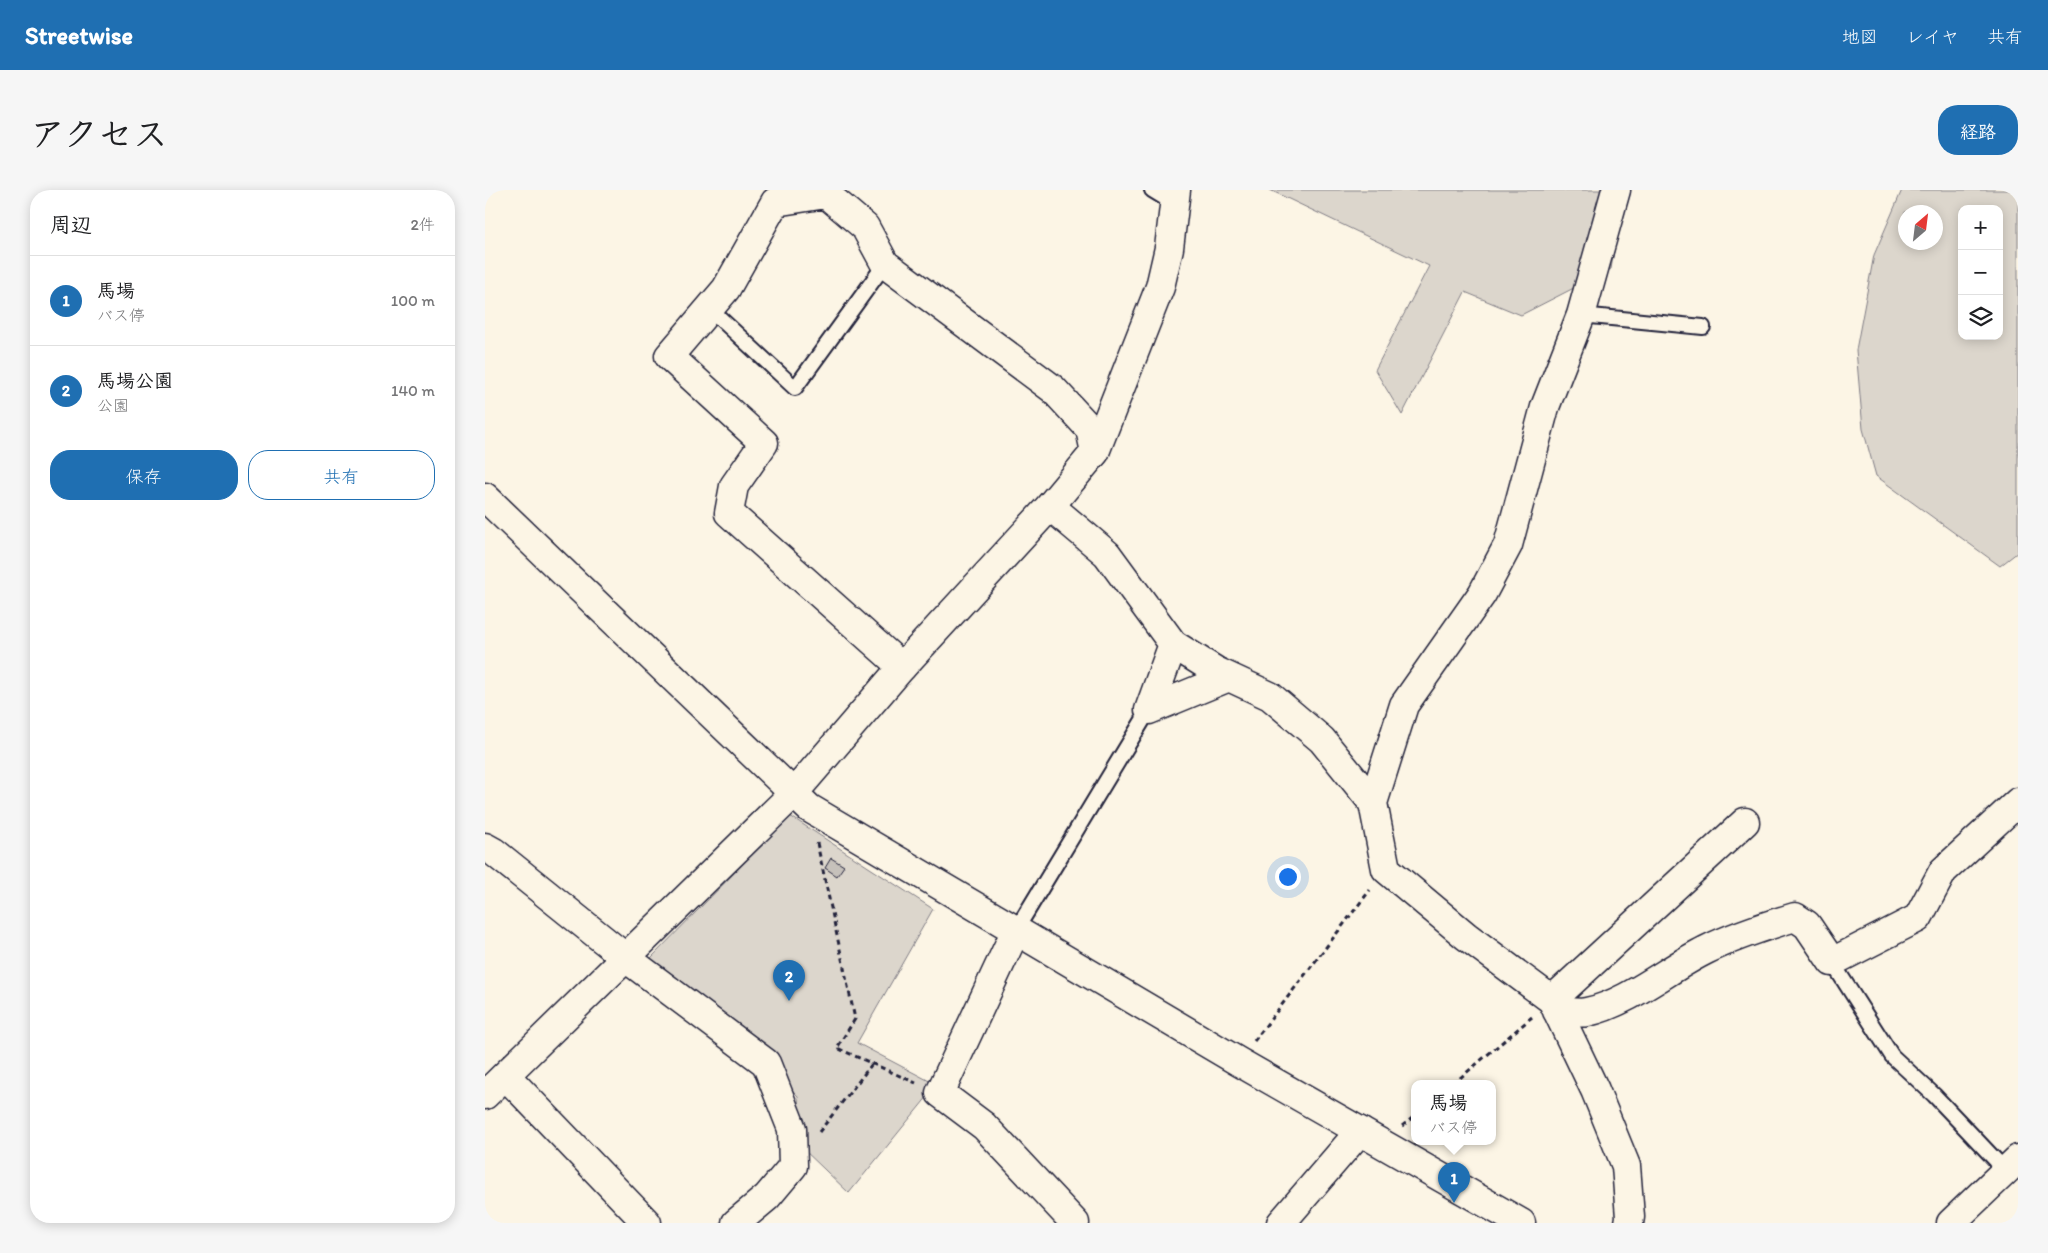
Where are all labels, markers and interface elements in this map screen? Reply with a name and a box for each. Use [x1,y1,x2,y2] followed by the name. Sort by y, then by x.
[25,21,133,50] text: Streetwise
[1842,26,1878,48] text: 地図
[1906,26,1959,48] text: レイヤ
[1987,26,2023,48] text: 共有
[1938,105,2018,155] button: 経路
[30,113,168,155] text: アクセス
[1898,205,1943,250] north arrow
[1958,205,2003,340] map controls
[1958,205,2003,250] button: +
[50,212,92,237] text: 周辺
[411,215,435,234] text: 2件
[1958,250,2003,295] button: −
[97,279,135,302] text: 馬場
[62,291,70,310] text: 1
[391,291,435,310] text: 100 m
[1958,295,2003,340] button: layers
[97,306,145,325] text: バス停
[97,369,173,392] text: 馬場公園
[62,381,70,400] text: 2
[391,381,435,400] text: 140 m
[97,396,129,415] text: 公園
[50,450,238,500] button: 保存
[248,450,435,500] button: 共有
[1275,864,1301,890] your location
[773,960,805,1001] pin: 2
[1411,1080,1496,1145] popup
[1429,1091,1468,1114] text: 馬場
[1429,1118,1478,1137] text: バス停
[1438,1162,1470,1203] pin: 1

